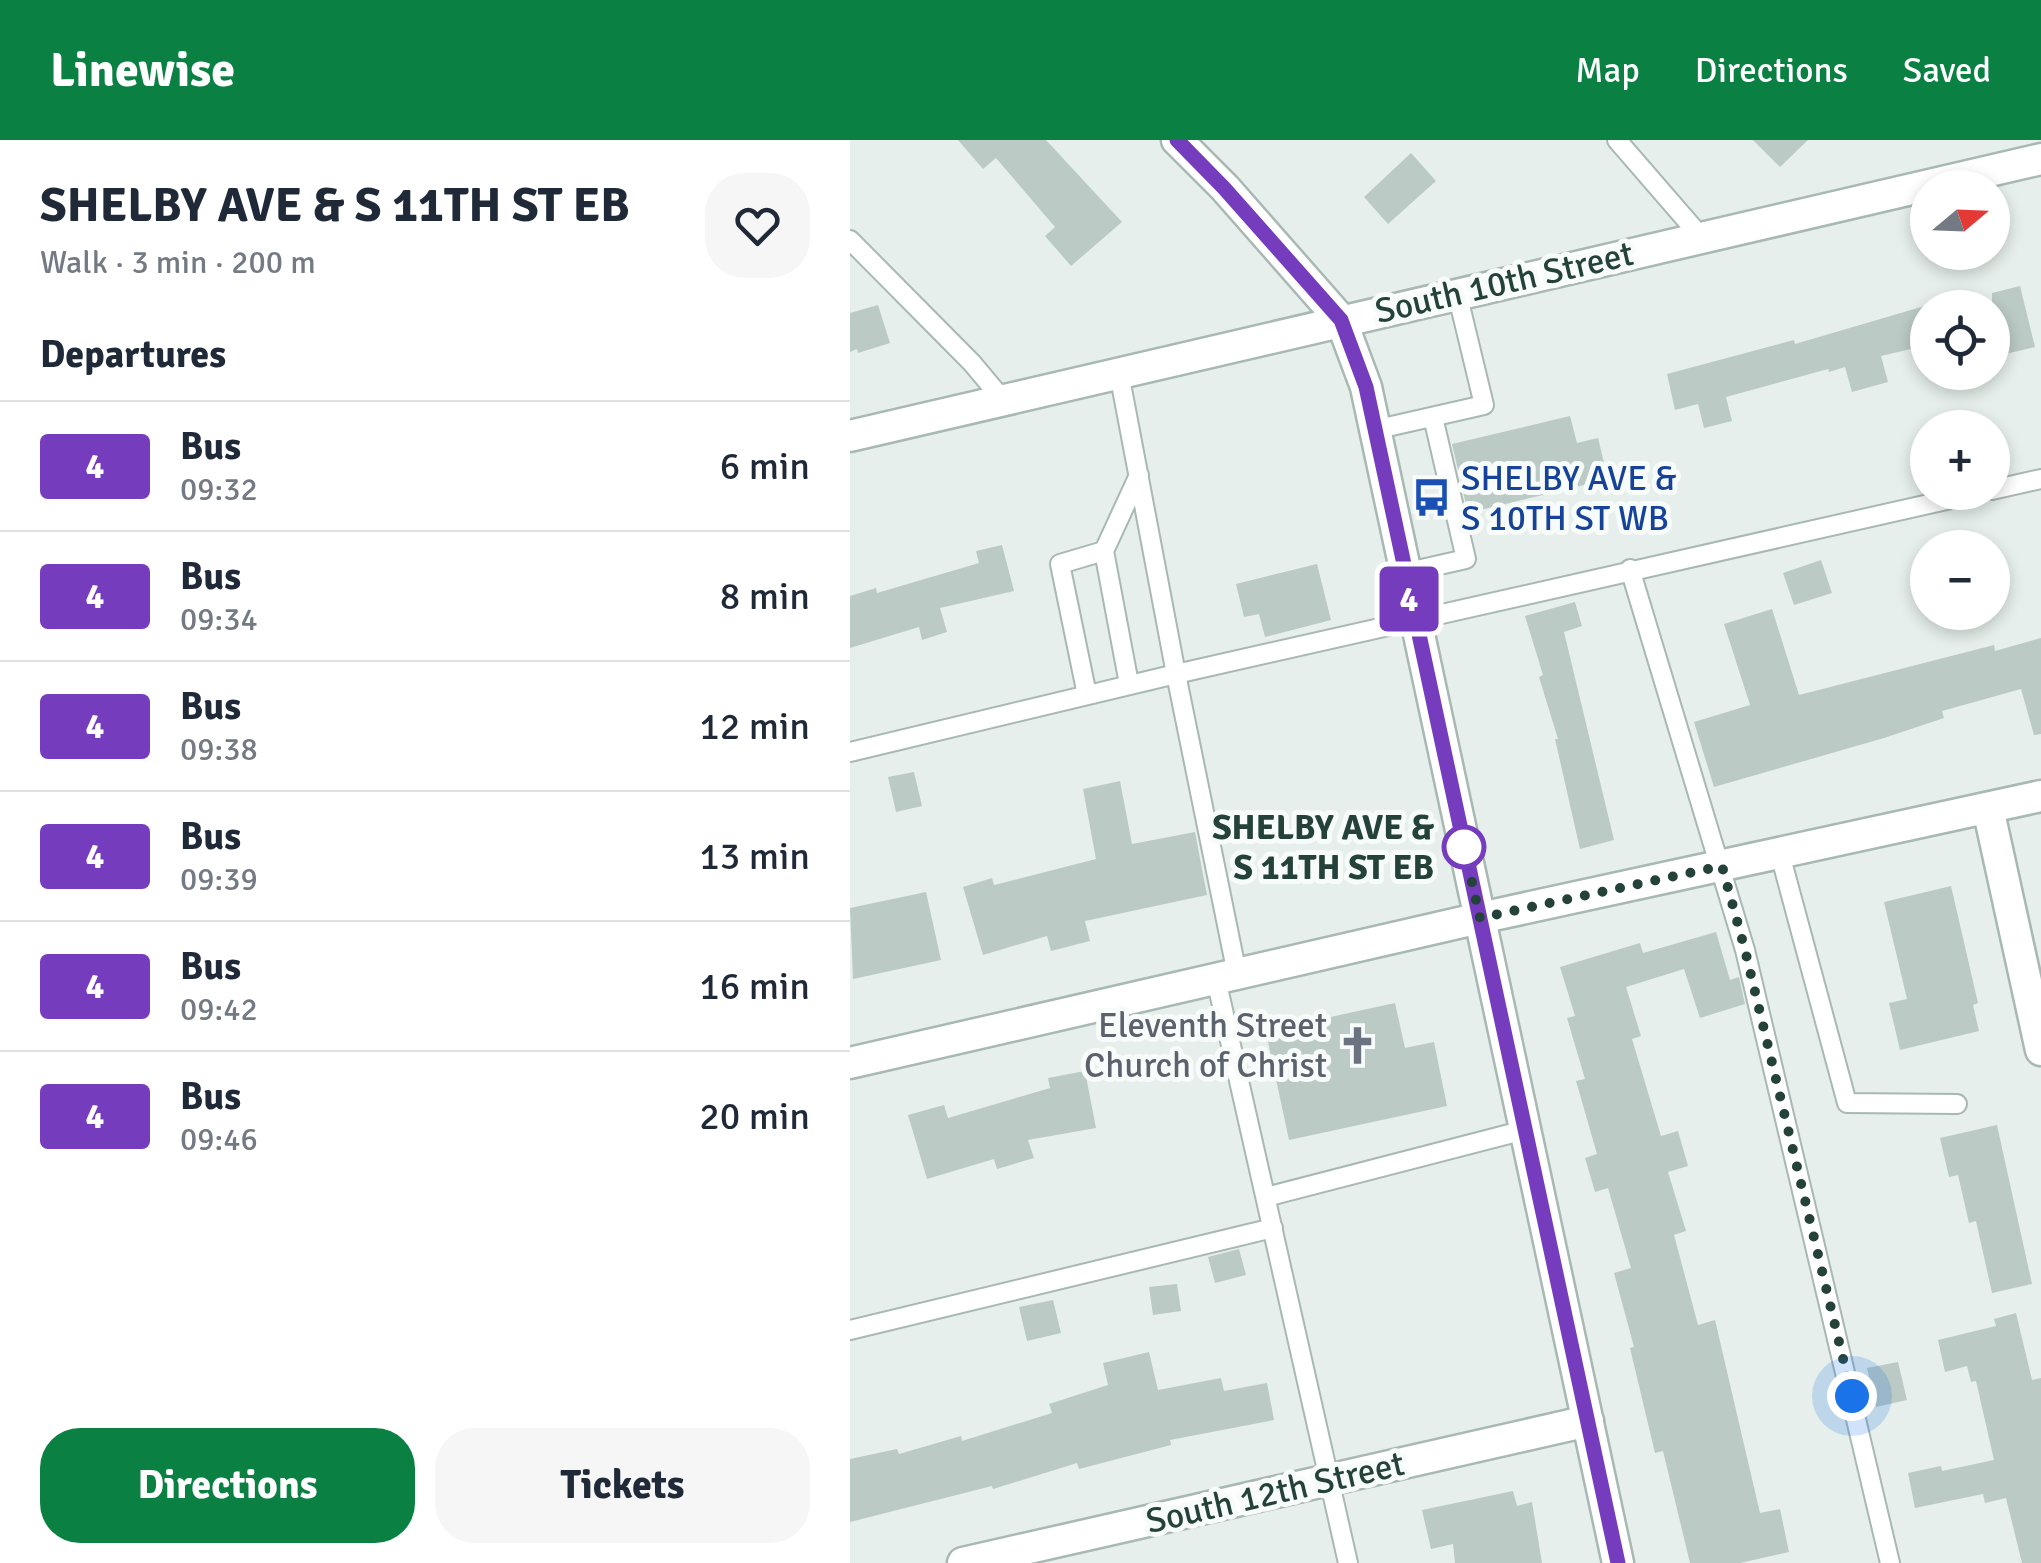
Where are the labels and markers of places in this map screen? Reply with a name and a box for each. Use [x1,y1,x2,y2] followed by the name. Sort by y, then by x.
[1461,457,1677,540] place label: SHELBY AVE & S 10TH ST WB
[1410,477,1452,519] bus stop icon: SHELBY AVE & S 10TH ST WB
[1212,806,1434,889] place label: SHELBY AVE & S 11TH ST EB
[1443,826,1485,868] marker: SHELBY AVE & S 11TH ST EB
[1084,1004,1327,1087] place label: Eleventh Street Church of Christ
[1336,1024,1378,1066] church icon: Eleventh Street Church of Christ

